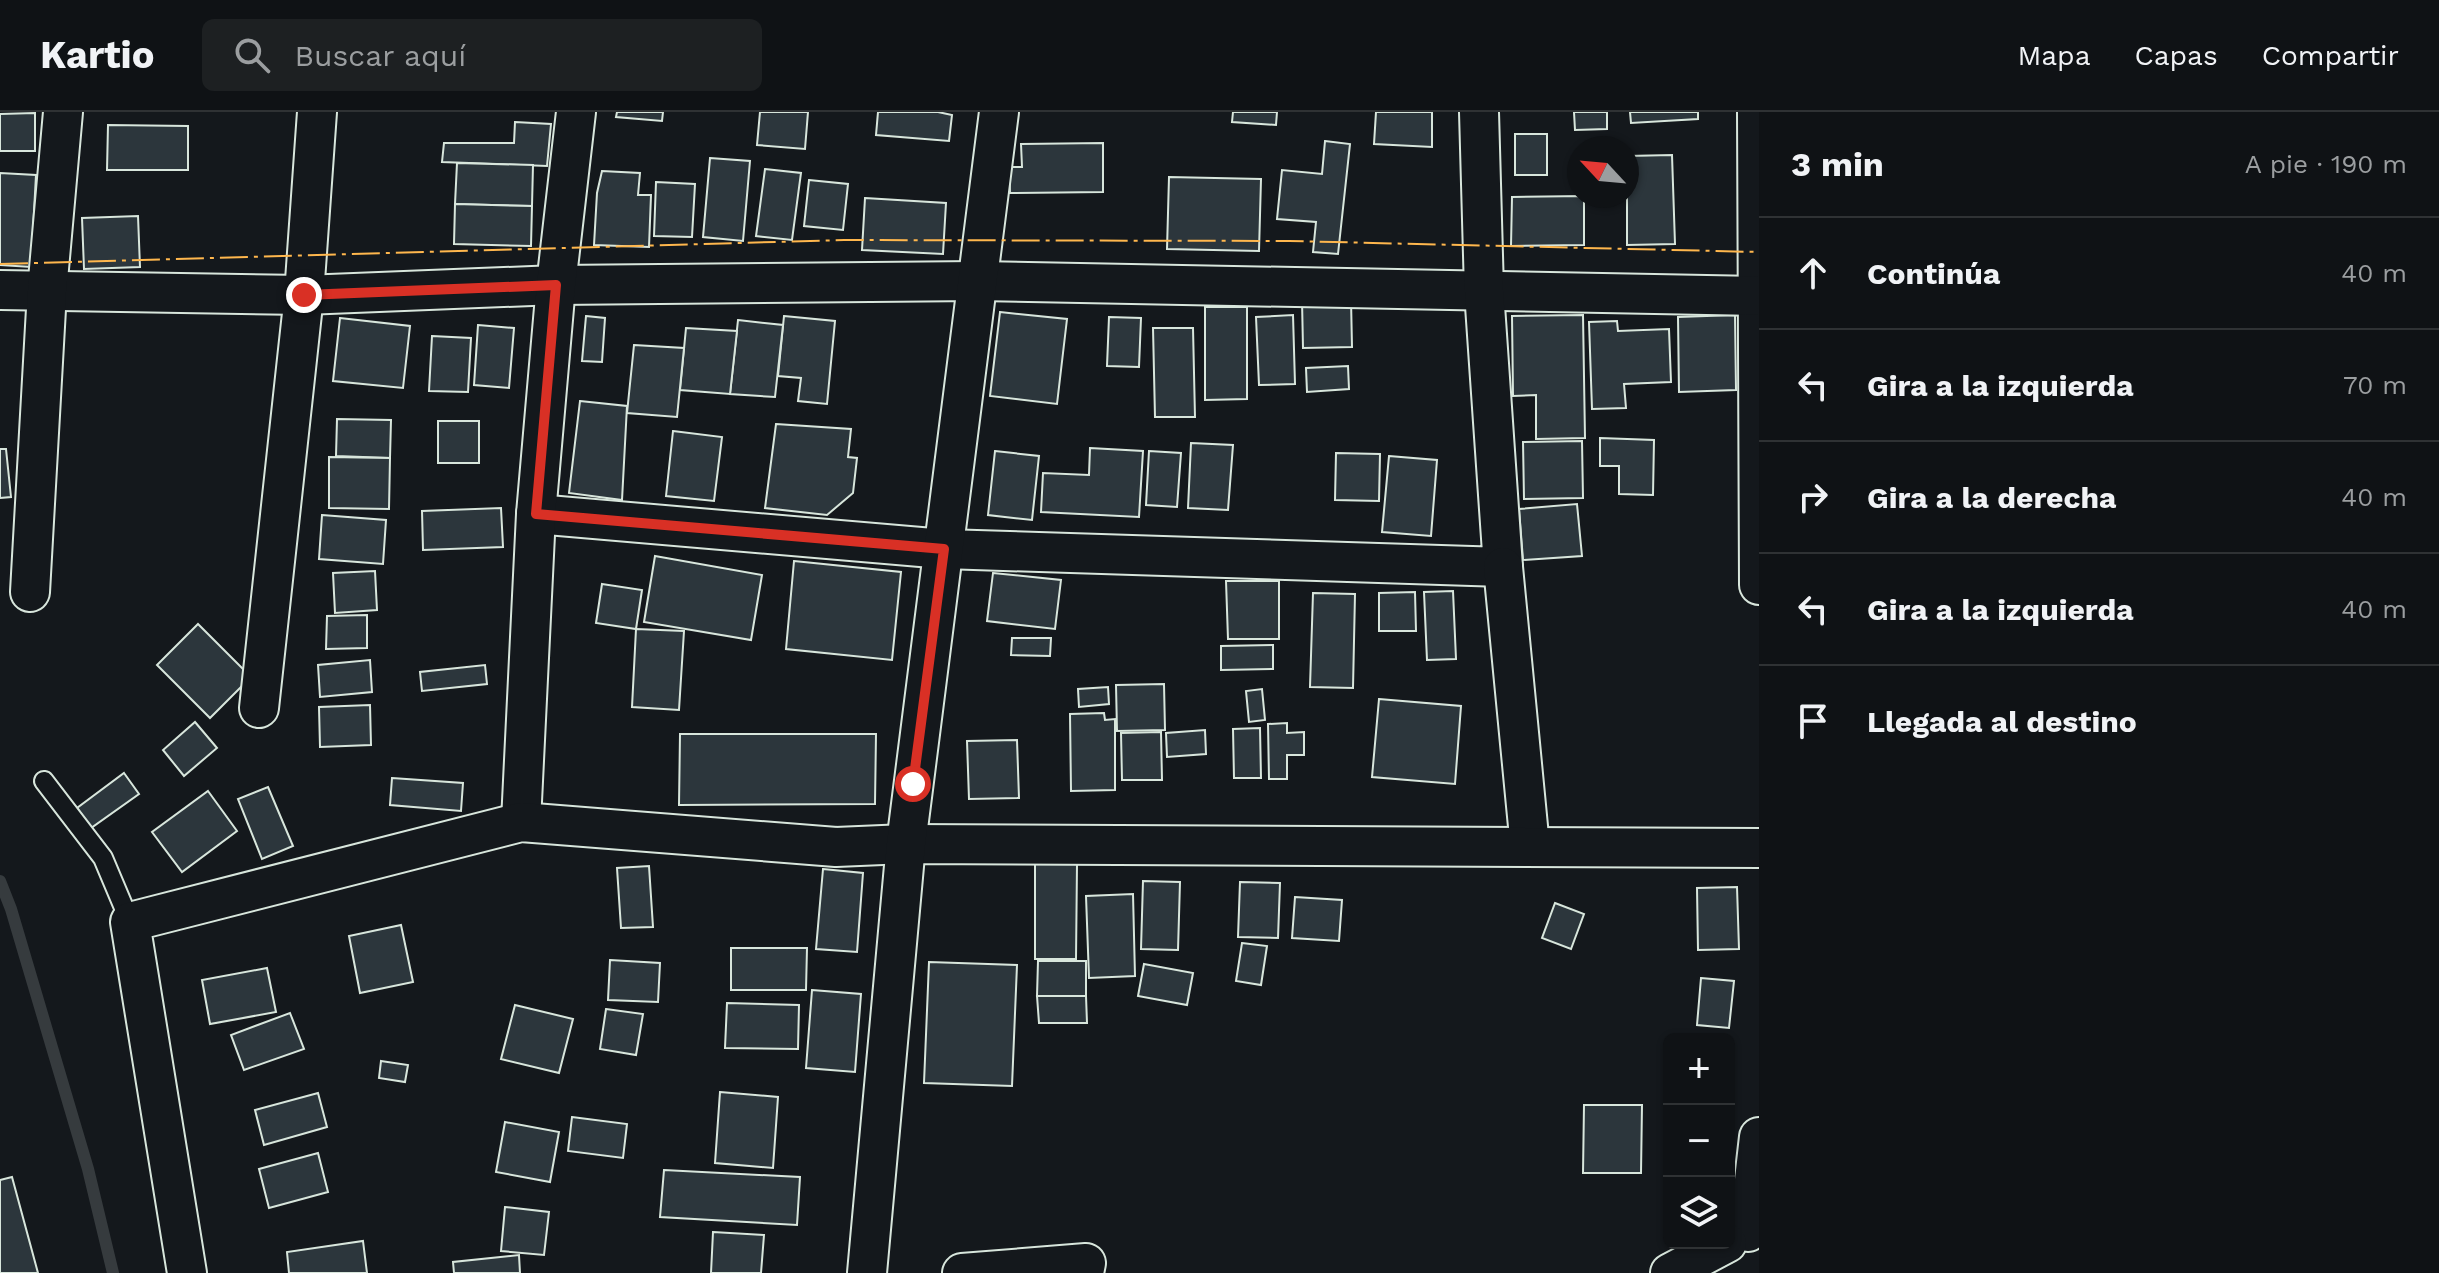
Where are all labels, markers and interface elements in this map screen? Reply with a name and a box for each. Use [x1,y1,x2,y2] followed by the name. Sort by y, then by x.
[202,19,762,91] search box
[40,33,154,77] text: Kartio
[230,33,274,77] icon: search
[294,38,466,73] text: Buscar aquí
[2017,39,2090,72] text: Mapa
[2134,39,2218,72] text: Capas
[2262,39,2399,72] text: Compartir
[1567,136,1639,208] north arrow
[1791,144,1884,184] text: 3 min
[2245,149,2407,179] text: A pie · 190 m
[1791,251,1835,295] icon: ahead
[1867,256,2000,291] text: Continúa
[2341,258,2407,288] text: 40 m
[286,277,322,313] route end
[1791,363,1835,407] icon: left
[1867,368,2134,403] text: Gira a la izquierda
[2343,370,2407,400] text: 70 m
[1791,475,1835,519] icon: right
[1867,480,2116,515] text: Gira a la derecha
[2341,482,2407,512] text: 40 m
[1791,587,1835,631] icon: left
[1867,592,2134,627] text: Gira a la izquierda
[2341,594,2407,624] text: 40 m
[1791,699,1835,743] icon: arrive
[1867,704,2137,739] text: Llegada al destino
[895,766,931,802] route start
[1663,1033,1735,1249] map controls
[1663,1033,1735,1105] button: +
[1663,1105,1735,1177] button: −
[1663,1177,1735,1249] button: layers

